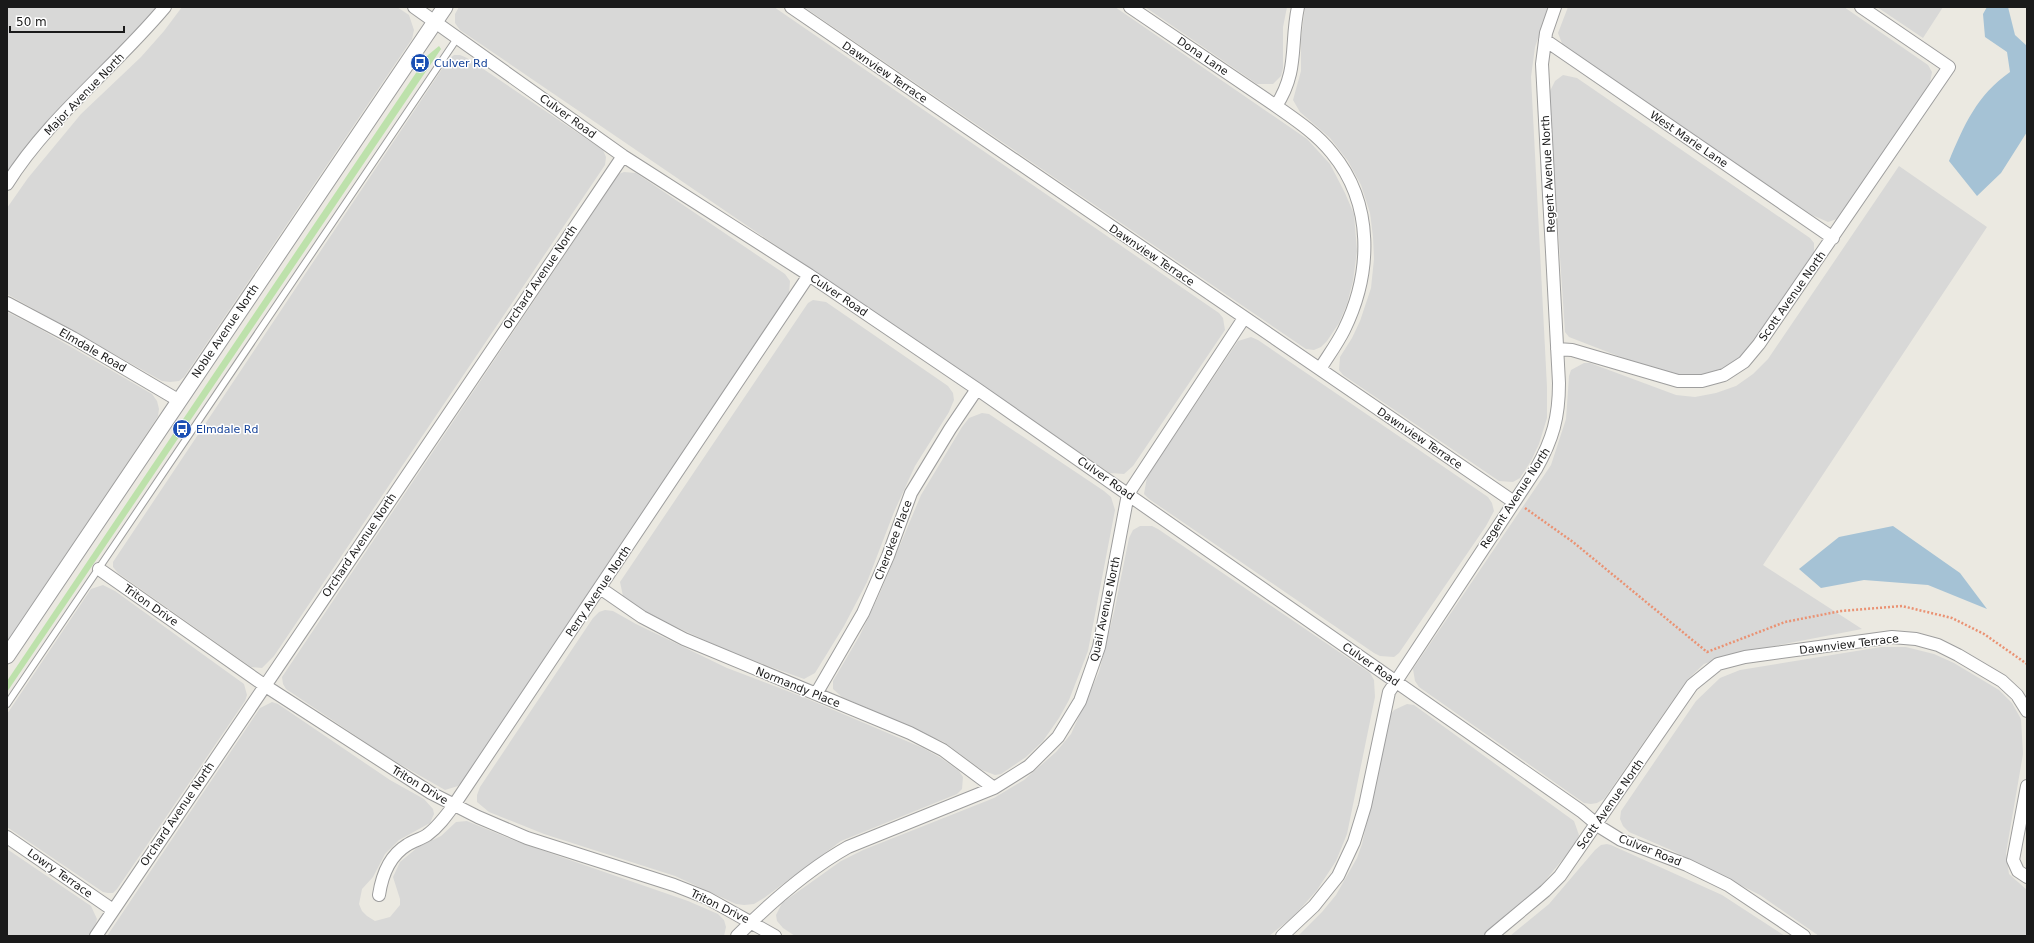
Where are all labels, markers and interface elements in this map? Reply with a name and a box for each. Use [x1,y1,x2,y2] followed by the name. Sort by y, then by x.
[10,8,124,34] scale bar
[16,15,47,29] text: 50 m
[1175,35,1231,78] street label: Dona Lane
[840,39,930,106] street label: Dawnview Terrace
[42,51,127,138] street label: Major Avenue North
[409,52,431,74] bus stop icon: Culver Rd
[434,57,488,70] place label: Culver Rd
[537,92,598,141] street label: Culver Road
[1647,109,1730,170] street label: West Marie Lane
[1539,115,1558,233] street label: Regent Avenue North
[1107,222,1197,289] street label: Dawnview Terrace
[501,223,580,332] street label: Orchard Avenue North
[1756,249,1828,344] street label: Scott Avenue North
[807,271,870,319] street label: Culver Road
[189,282,262,381] street label: Noble Avenue North
[57,326,129,375] street label: Elmdale Road
[1375,405,1465,472] street label: Dawnview Terrace
[171,418,193,440] bus stop icon: Elmdale Rd
[196,423,258,436] place label: Elmdale Rd
[1478,445,1553,551] street label: Regent Avenue North
[1075,454,1137,503] street label: Culver Road
[320,491,399,600] street label: Orchard Avenue North
[872,498,915,582] street label: Cherokee Place
[563,543,634,639] street label: Perry Avenue North
[1088,555,1123,663] street label: Quail Avenue North
[120,581,181,629] street label: Triton Drive
[1799,632,1900,657] street label: Dawnview Terrace
[1340,640,1402,689] street label: Culver Road
[754,665,842,710] street label: Normandy Place
[1574,757,1646,852] street label: Scott Avenue North
[138,760,217,869] street label: Orchard Avenue North
[388,763,451,807] street label: Triton Drive
[1616,832,1683,869] street label: Culver Road
[25,846,95,901] street label: Lowry Terrace
[687,886,751,926] street label: Triton Drive

